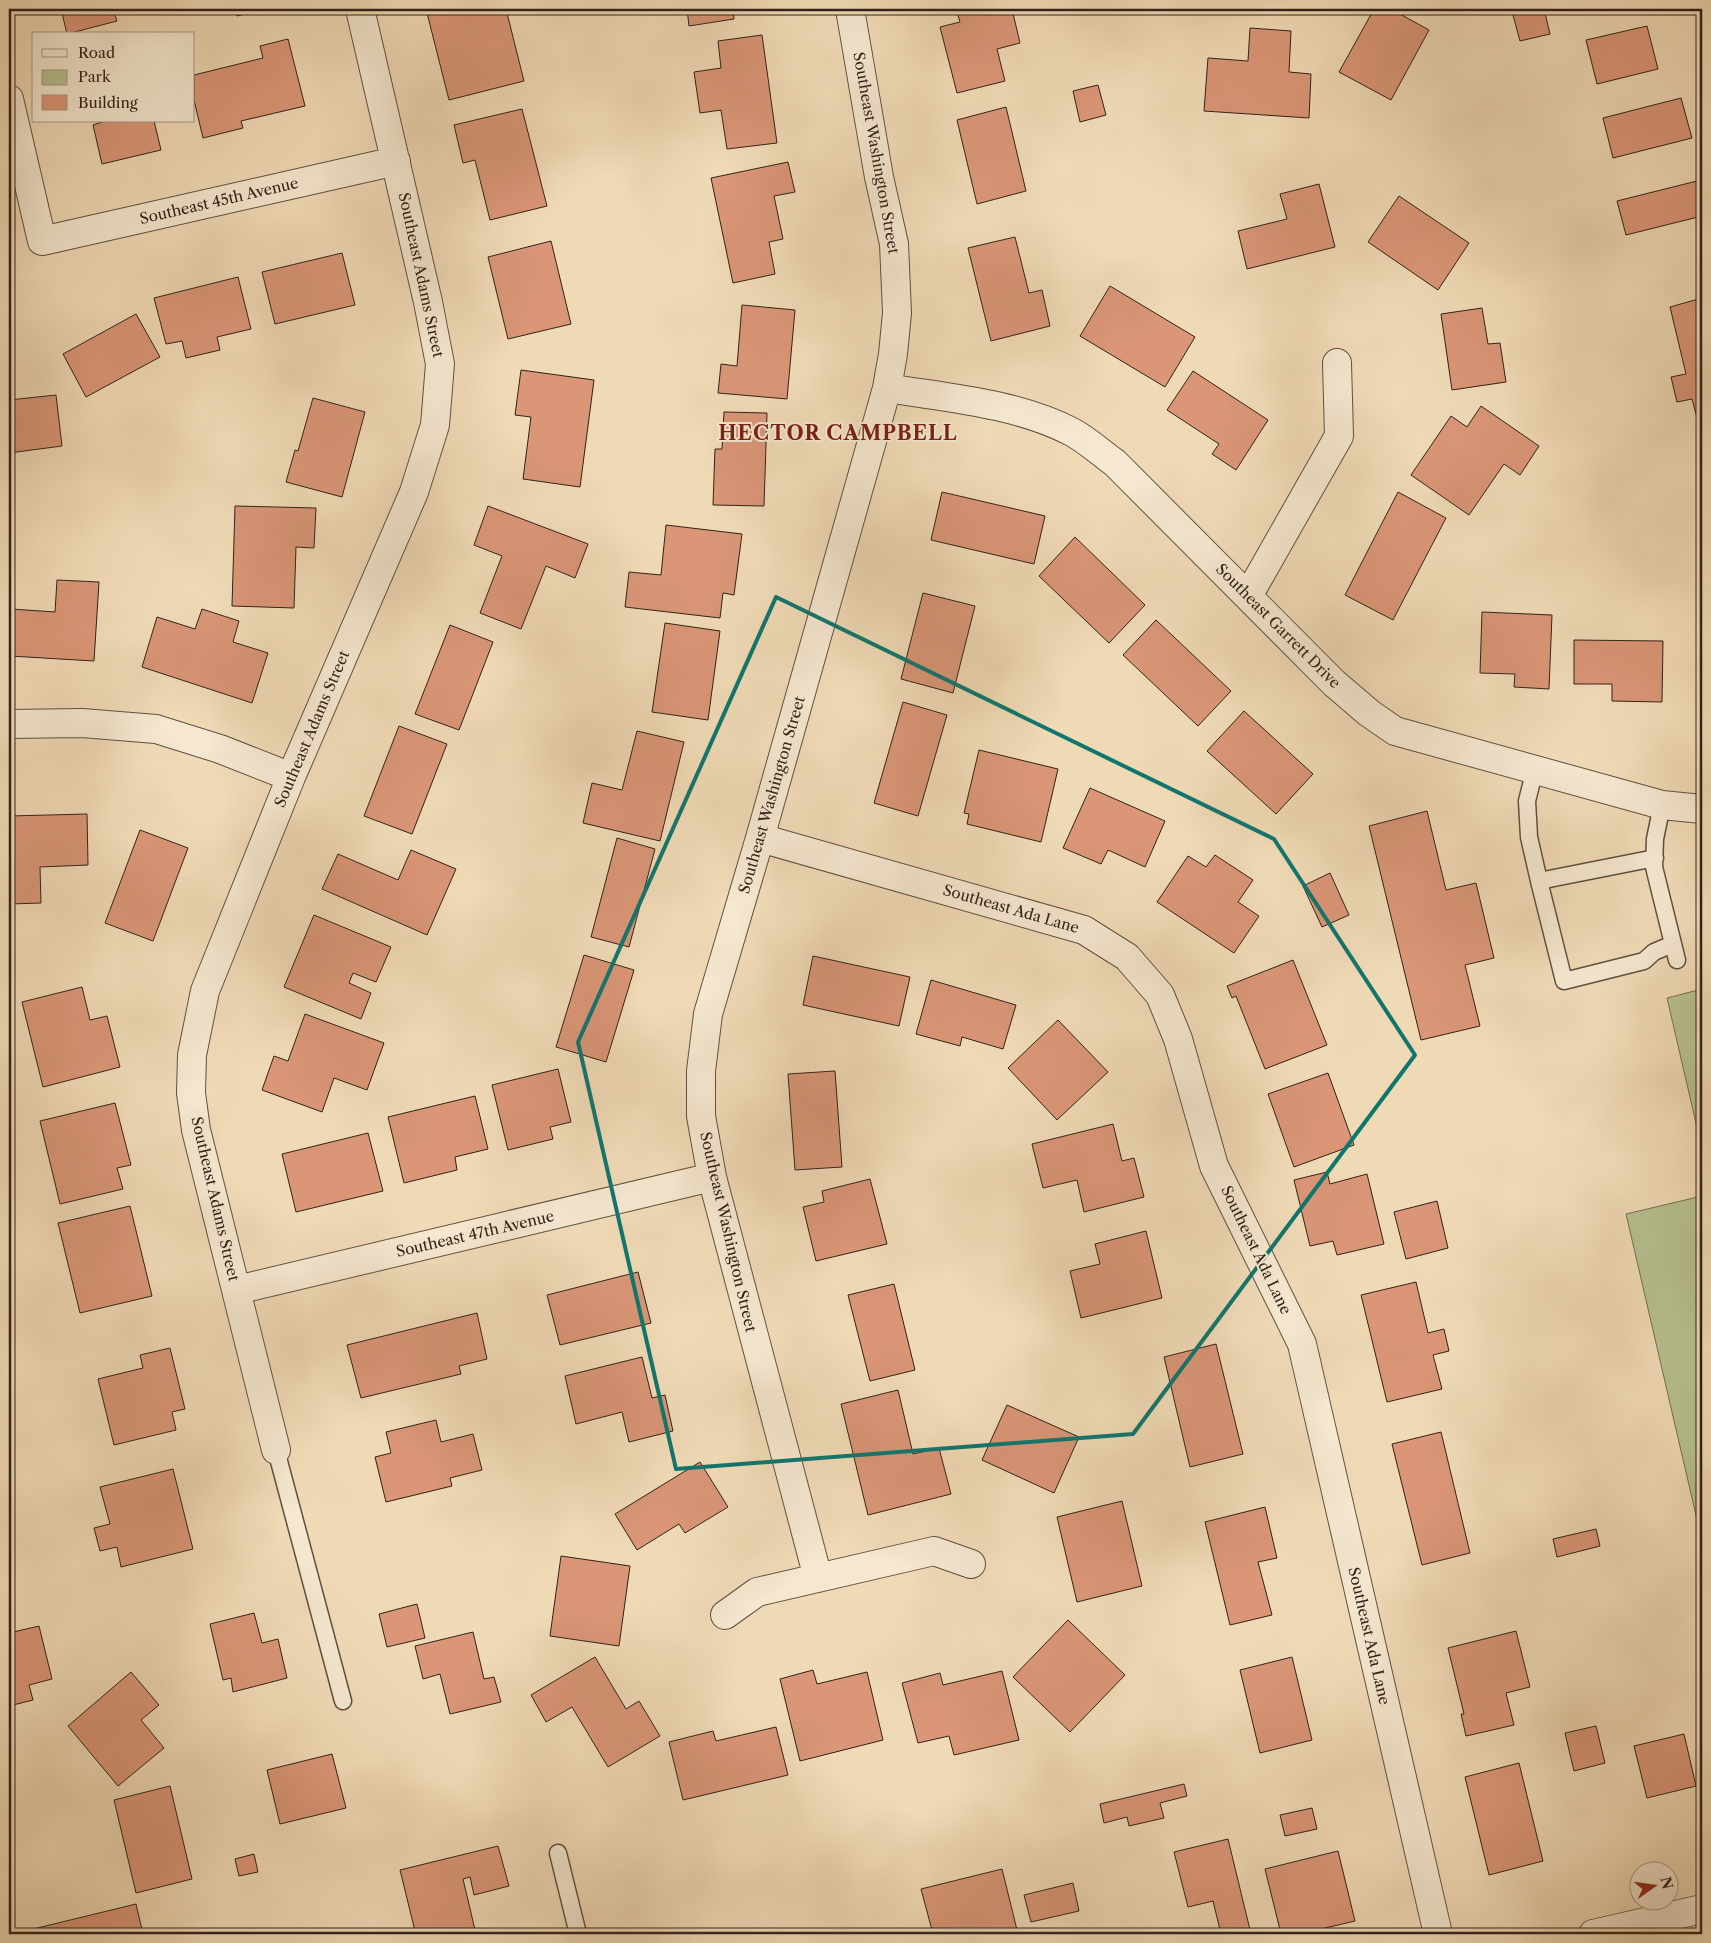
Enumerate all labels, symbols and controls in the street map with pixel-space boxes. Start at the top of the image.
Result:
legend [32,32,195,122]
text: Road [78,43,115,62]
street label: Southeast Washington Street [849,50,904,256]
text: Park [78,67,112,86]
text: Building [78,93,138,112]
street label: Southeast 45th Avenue [138,173,300,228]
street label: Southeast Adams Street [395,191,448,360]
district label: HECTOR CAMPBELL [718,421,958,445]
street label: Southeast Garrett Drive [1212,559,1345,692]
street label: Southeast Adams Street [270,647,353,810]
street label: Southeast Washington Street [734,693,809,896]
street label: Southeast Ada Lane [941,880,1081,937]
street label: Southeast Adams Street [187,1115,244,1284]
street label: Southeast Washington Street [696,1130,761,1334]
street label: Southeast Ada Lane [1217,1182,1296,1317]
street label: Southeast 47th Avenue [394,1206,556,1261]
street label: Southeast Ada Lane [1344,1565,1395,1707]
north arrow [1628,1860,1678,1910]
text: N [1656,1875,1677,1891]

